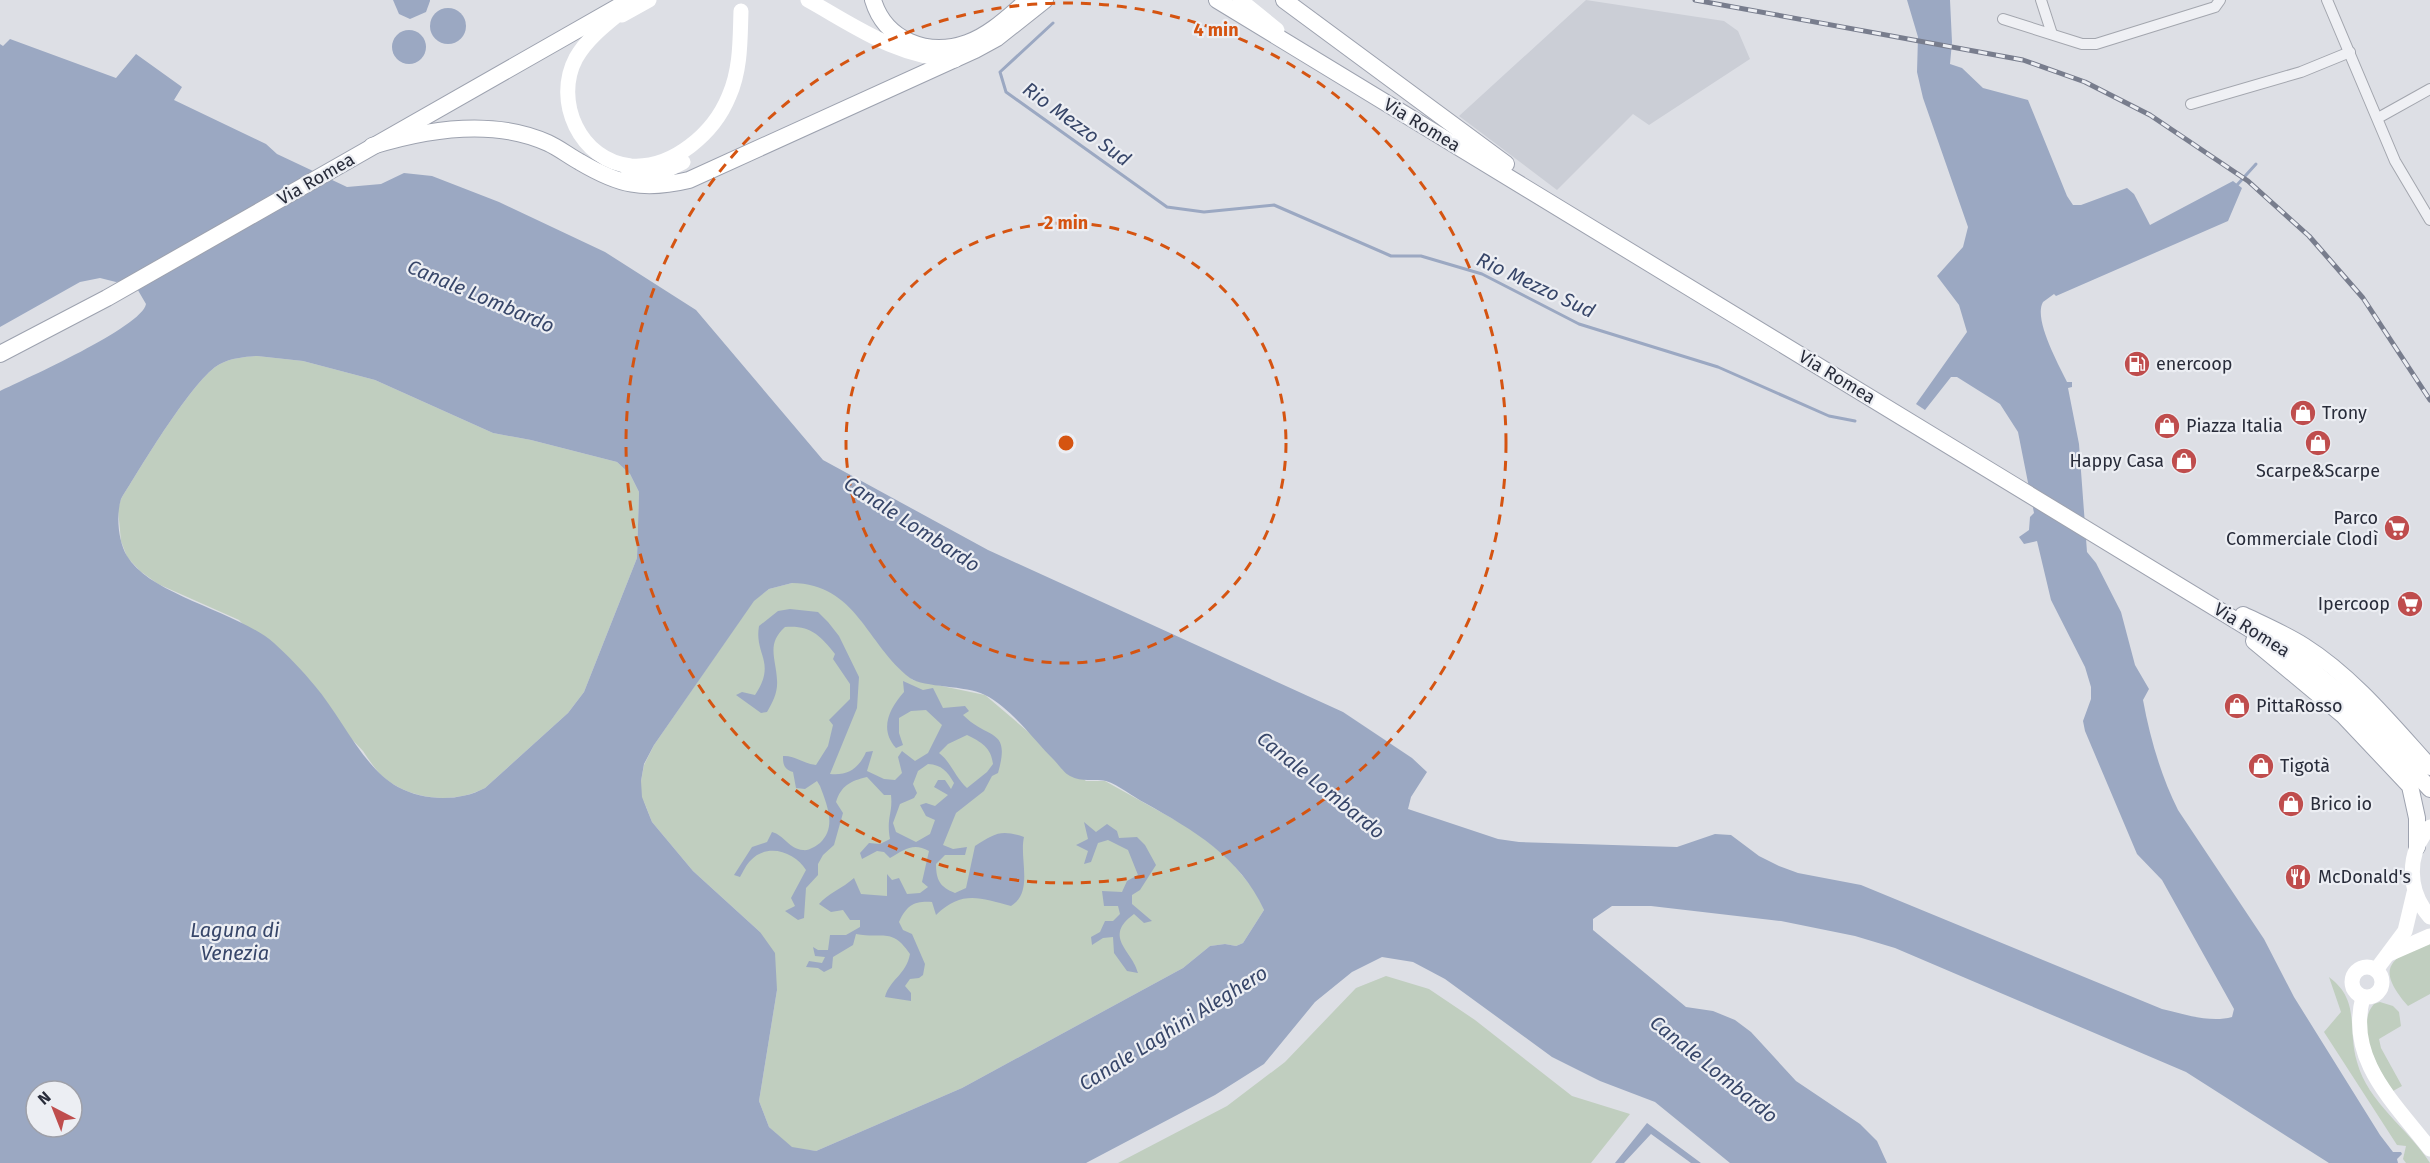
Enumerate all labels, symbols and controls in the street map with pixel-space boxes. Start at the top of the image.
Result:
text: 4 min [1193,19,1239,41]
water label: Rio Mezzo Sud [1018,77,1136,171]
street label: Via Romea [1380,94,1464,156]
street label: Via Romea [273,148,359,210]
text: 2 min [1044,212,1088,234]
water label: Rio Mezzo Sud [1473,247,1599,323]
water label: Canale Lombardo [404,254,558,338]
street label: Via Romea [1795,346,1879,408]
fuel station icon: enercoop [2122,349,2152,379]
place label: enercoop [2156,353,2233,375]
shop icon: Trony [2288,398,2318,428]
place label: Trony [2322,402,2367,424]
shop icon: Piazza Italia [2152,411,2182,441]
place label: Piazza Italia [2186,415,2283,437]
shop icon: Scarpe&Scarpe [2303,428,2333,458]
centre of rings [1056,433,1076,453]
shop icon: Happy Casa [2169,446,2199,476]
place label: Happy Casa [2070,450,2164,472]
place label: Scarpe&Scarpe [2256,460,2380,482]
water label: Canale Lombardo [839,471,985,577]
place label: Parco Commerciale Clodì [2226,507,2378,550]
supermarket icon: Parco Commerciale Clodì [2382,513,2412,543]
supermarket icon: Ipercoop [2395,589,2425,619]
place label: Ipercoop [2318,593,2390,615]
street label: Via Romea [2210,598,2294,662]
shop icon: PittaRosso [2222,691,2252,721]
place label: PittaRosso [2256,695,2342,717]
water label: Canale Lombardo [1252,726,1390,844]
shop icon: Tigotà [2246,751,2276,781]
place label: Tigotà [2280,755,2330,777]
shop icon: Brico io [2276,789,2306,819]
place label: Brico io [2310,793,2372,815]
restaurant icon: McDonald's [2283,862,2313,892]
place label: McDonald's [2318,866,2411,888]
water label: Laguna di Venezia [190,918,280,965]
water label: Canale Laghini Aleghero [1074,960,1272,1096]
water label: Canale Lombardo [1645,1010,1783,1128]
north arrow [24,1079,84,1139]
text: N [34,1088,55,1109]

